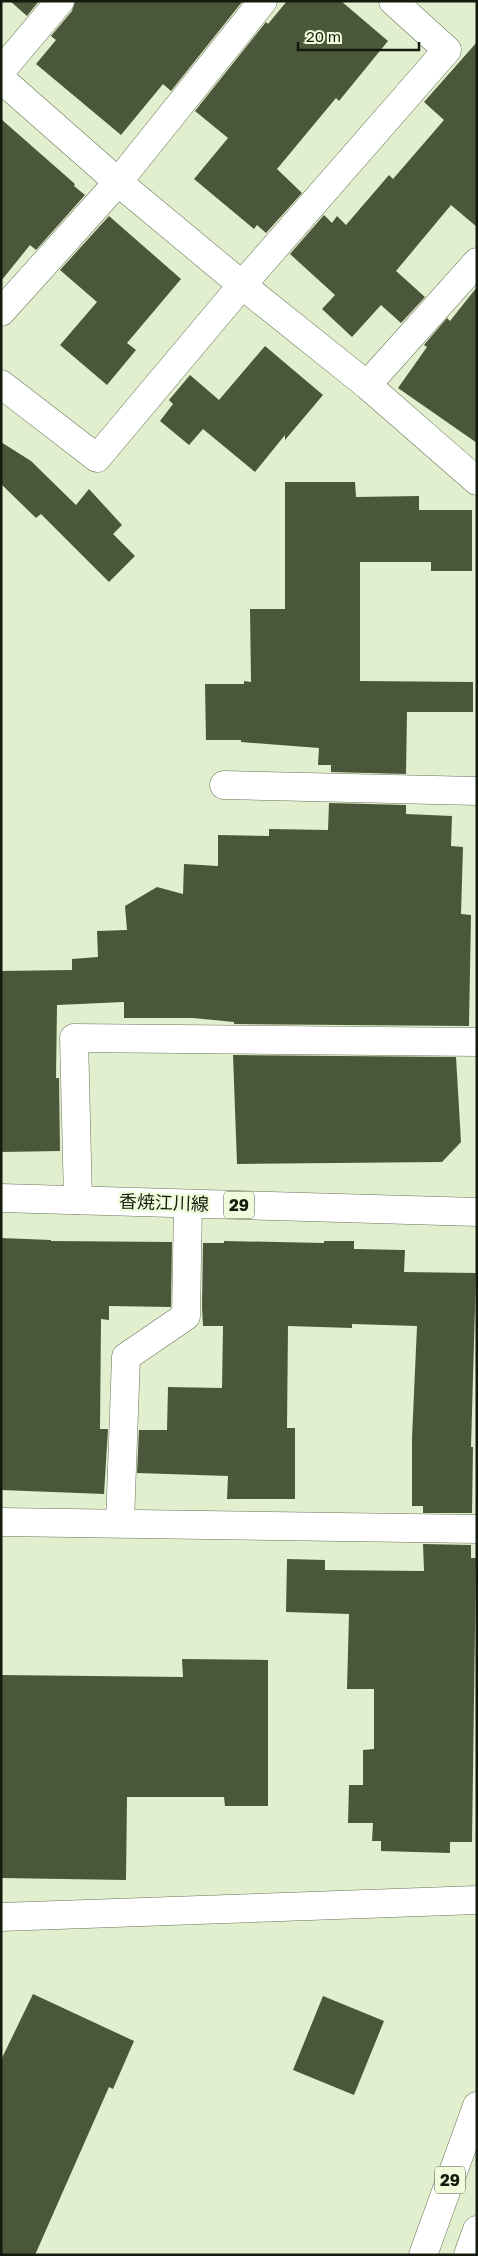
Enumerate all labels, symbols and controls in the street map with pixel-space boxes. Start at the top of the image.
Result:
scale bar [298,20,419,52]
text: 20 m [306,27,341,45]
street label: 香焼江川線 [119,1189,209,1215]
road number: 29 [224,1192,254,1218]
road number: 29 [435,2166,465,2194]

